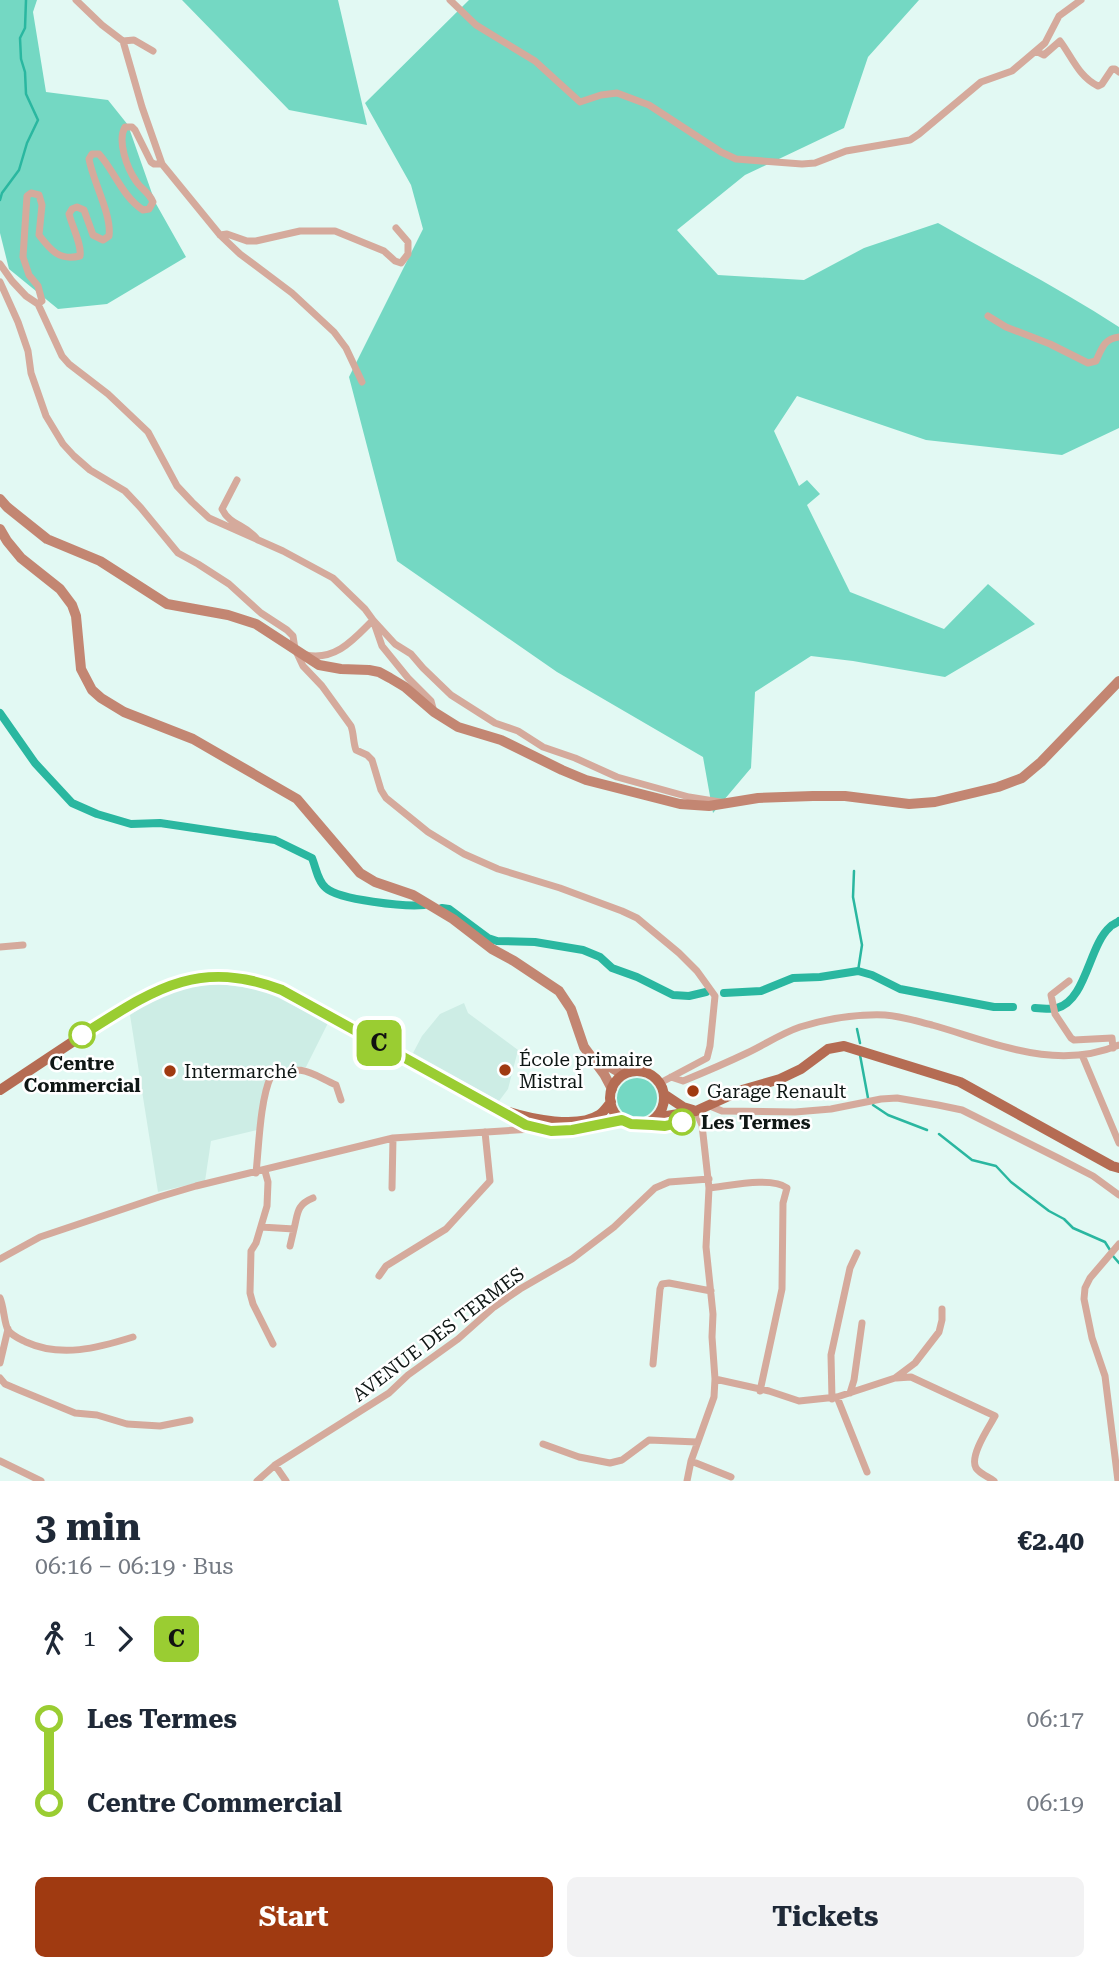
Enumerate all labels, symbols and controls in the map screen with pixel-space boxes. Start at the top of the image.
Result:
line badge: C [356,1020,402,1066]
marker: Centre Commercial [69,1022,95,1048]
text: C [371,1029,387,1057]
place label: École primaire Mistral [519,1048,653,1093]
place label: Centre Commercial [24,1052,140,1097]
place label: Intermarché [184,1060,297,1083]
marker: École primaire Mistral [497,1062,513,1078]
marker: Intermarché [162,1063,178,1079]
place label: Garage Renault [707,1080,846,1103]
marker: Garage Renault [685,1083,701,1099]
marker: Les Termes [669,1109,695,1135]
place label: Les Termes [701,1111,811,1134]
street label: AVENUE DES TERMES [348,1262,529,1406]
text: 3 min [35,1505,141,1549]
text: €2.40 [1018,1526,1084,1556]
text: 06:16 – 06:19 · Bus [35,1553,233,1580]
icon: walk [35,1620,73,1658]
icon: forward [106,1620,144,1658]
text: 1 [83,1625,96,1652]
text: C [168,1625,185,1653]
text: Les Termes [87,1704,237,1734]
text: 06:17 [1027,1706,1084,1733]
text: Centre Commercial [87,1788,342,1818]
text: 06:19 [1027,1790,1084,1817]
button: Start [35,1877,553,1957]
button: Tickets [567,1877,1084,1957]

